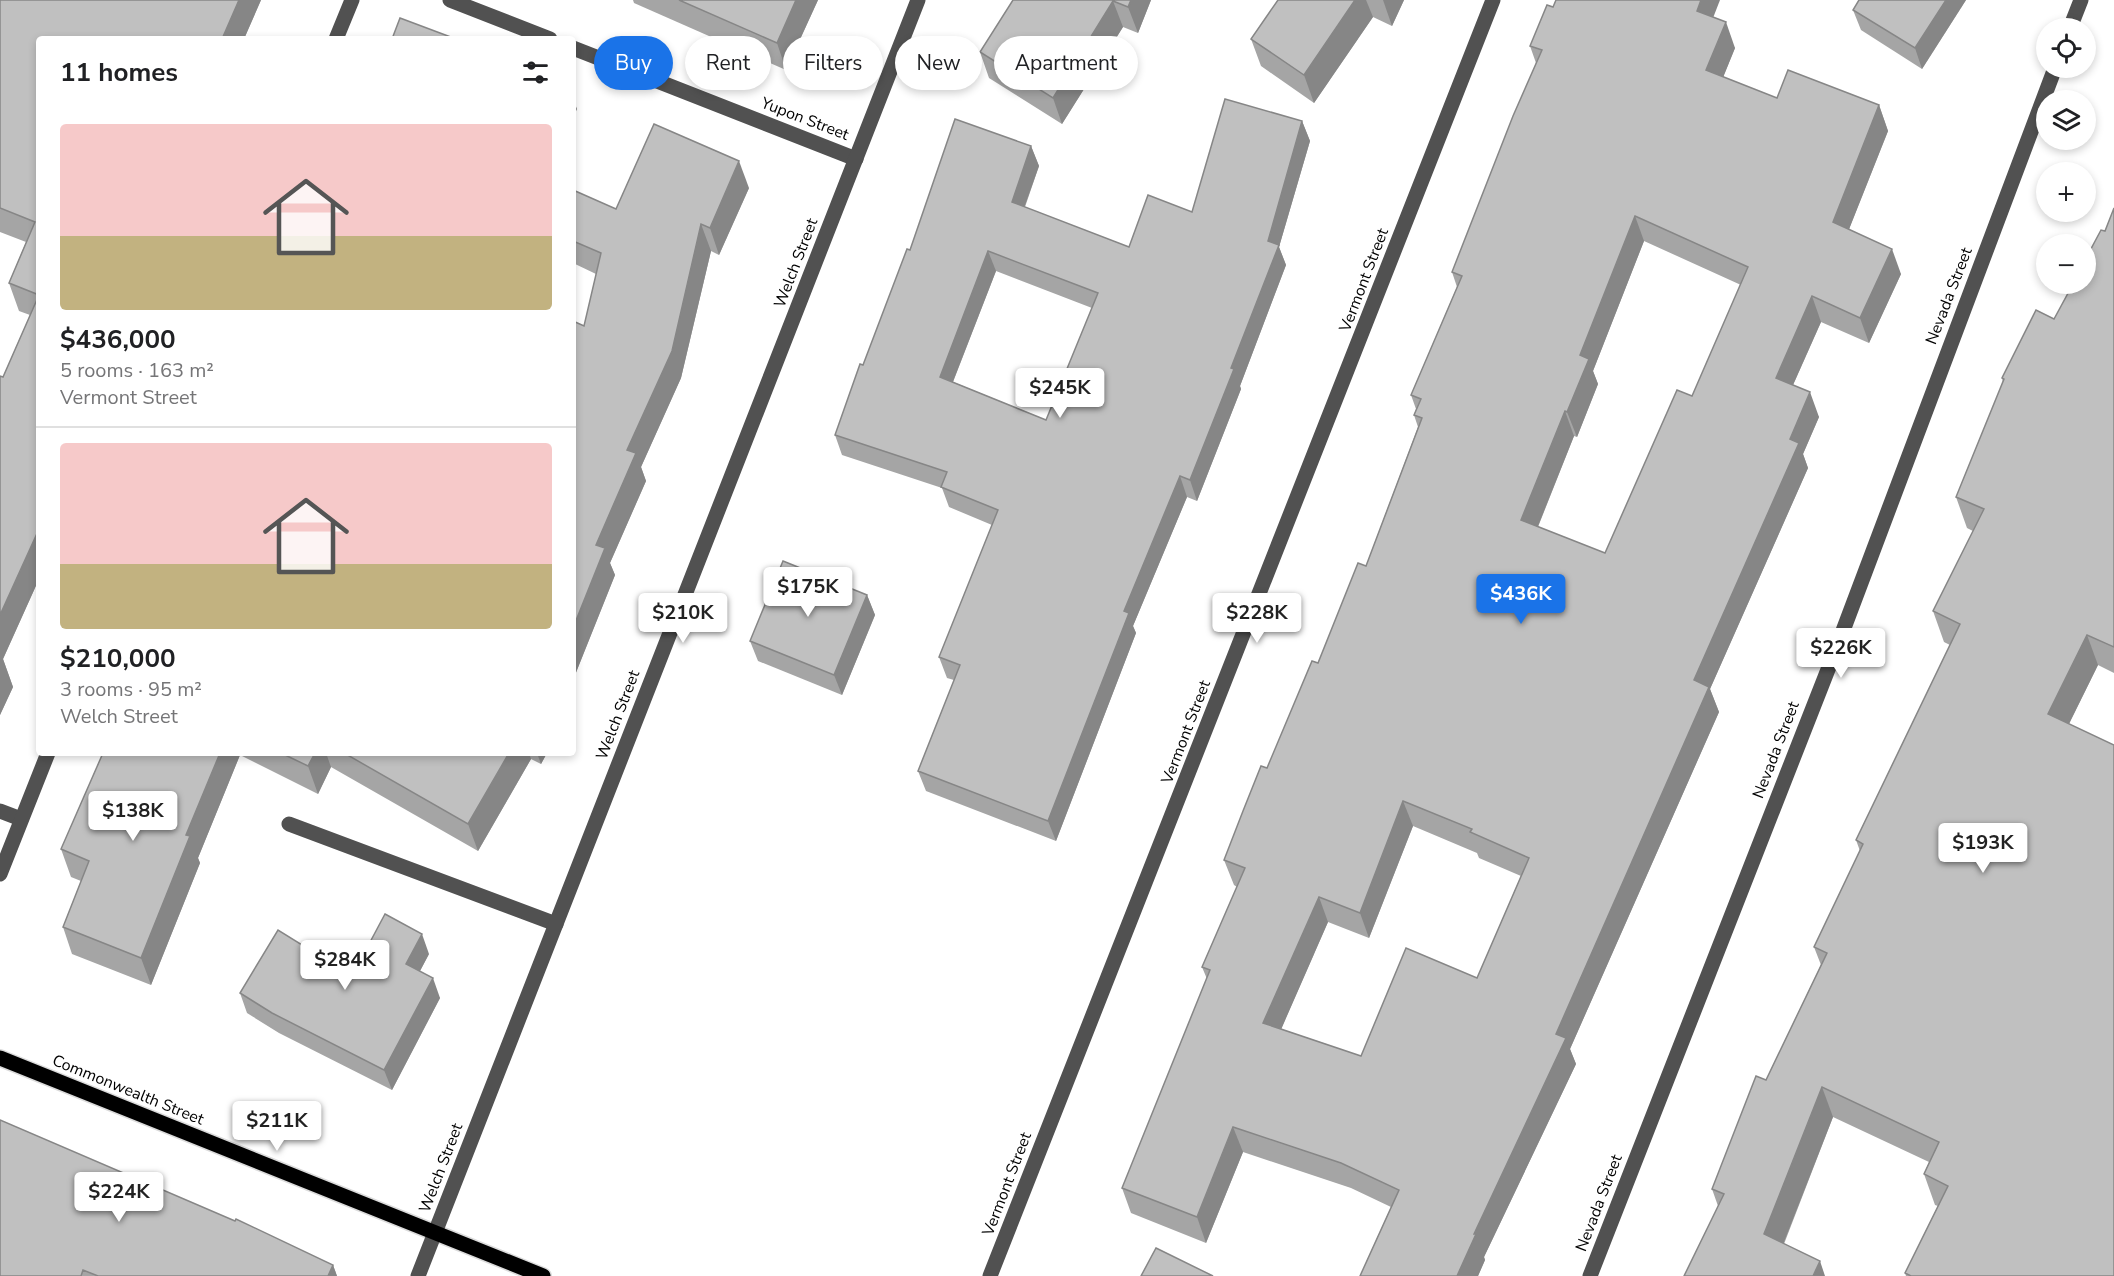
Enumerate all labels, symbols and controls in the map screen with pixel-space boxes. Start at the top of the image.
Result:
map controls [2036,18,2096,294]
button: locate [2036,18,2096,78]
chip: Buy [594,36,673,90]
chip: Rent [685,36,771,90]
chip: Filters [783,36,883,90]
chip: New [895,36,982,90]
chip: Apartment [994,36,1138,90]
text: 11 homes [60,55,178,90]
icon: filters [519,56,552,89]
button: layers [2036,90,2096,150]
street label: Yupon Street [757,92,852,146]
button: + [2036,162,2096,222]
icon: home [252,163,360,271]
street label: Welch Street [769,215,823,311]
street label: Vermont Street [1334,225,1394,336]
button: − [2036,234,2096,294]
street label: Nevada Street [1920,244,1978,348]
text: $436,000 [60,322,176,357]
text: 5 rooms · 163 m² [60,357,214,384]
pin: $245K [1018,368,1102,419]
text: $245K [1029,374,1091,401]
text: Vermont Street [60,384,197,411]
icon: home [252,482,360,590]
pin: $175K [766,567,850,618]
text: $175K [777,573,839,600]
pin: $436K [1479,574,1563,625]
text: $436K [1490,580,1552,607]
pin: $210K [641,593,725,644]
pin: $228K [1215,593,1299,644]
text: $210K [652,599,714,626]
text: $228K [1226,599,1288,626]
pin: $226K [1799,628,1883,679]
text: $226K [1810,634,1872,661]
text: $210,000 [60,641,176,676]
street label: Welch Street [591,667,645,763]
text: 3 rooms · 95 m² [60,676,202,703]
street label: Vermont Street [1156,677,1216,788]
street label: Nevada Street [1747,698,1805,802]
text: Welch Street [60,703,178,730]
pin: $138K [91,791,175,842]
text: $138K [102,797,164,824]
pin: $193K [1941,823,2025,874]
text: $193K [1952,829,2014,856]
pin: $284K [303,940,387,991]
text: $284K [314,946,376,973]
street label: Commonwealth Street [49,1049,207,1131]
pin: $211K [235,1101,319,1152]
text: $211K [246,1107,308,1134]
street label: Welch Street [414,1120,468,1216]
street label: Vermont Street [977,1129,1037,1240]
street label: Nevada Street [1570,1151,1628,1255]
pin: $224K [77,1172,161,1223]
text: $224K [88,1178,150,1205]

